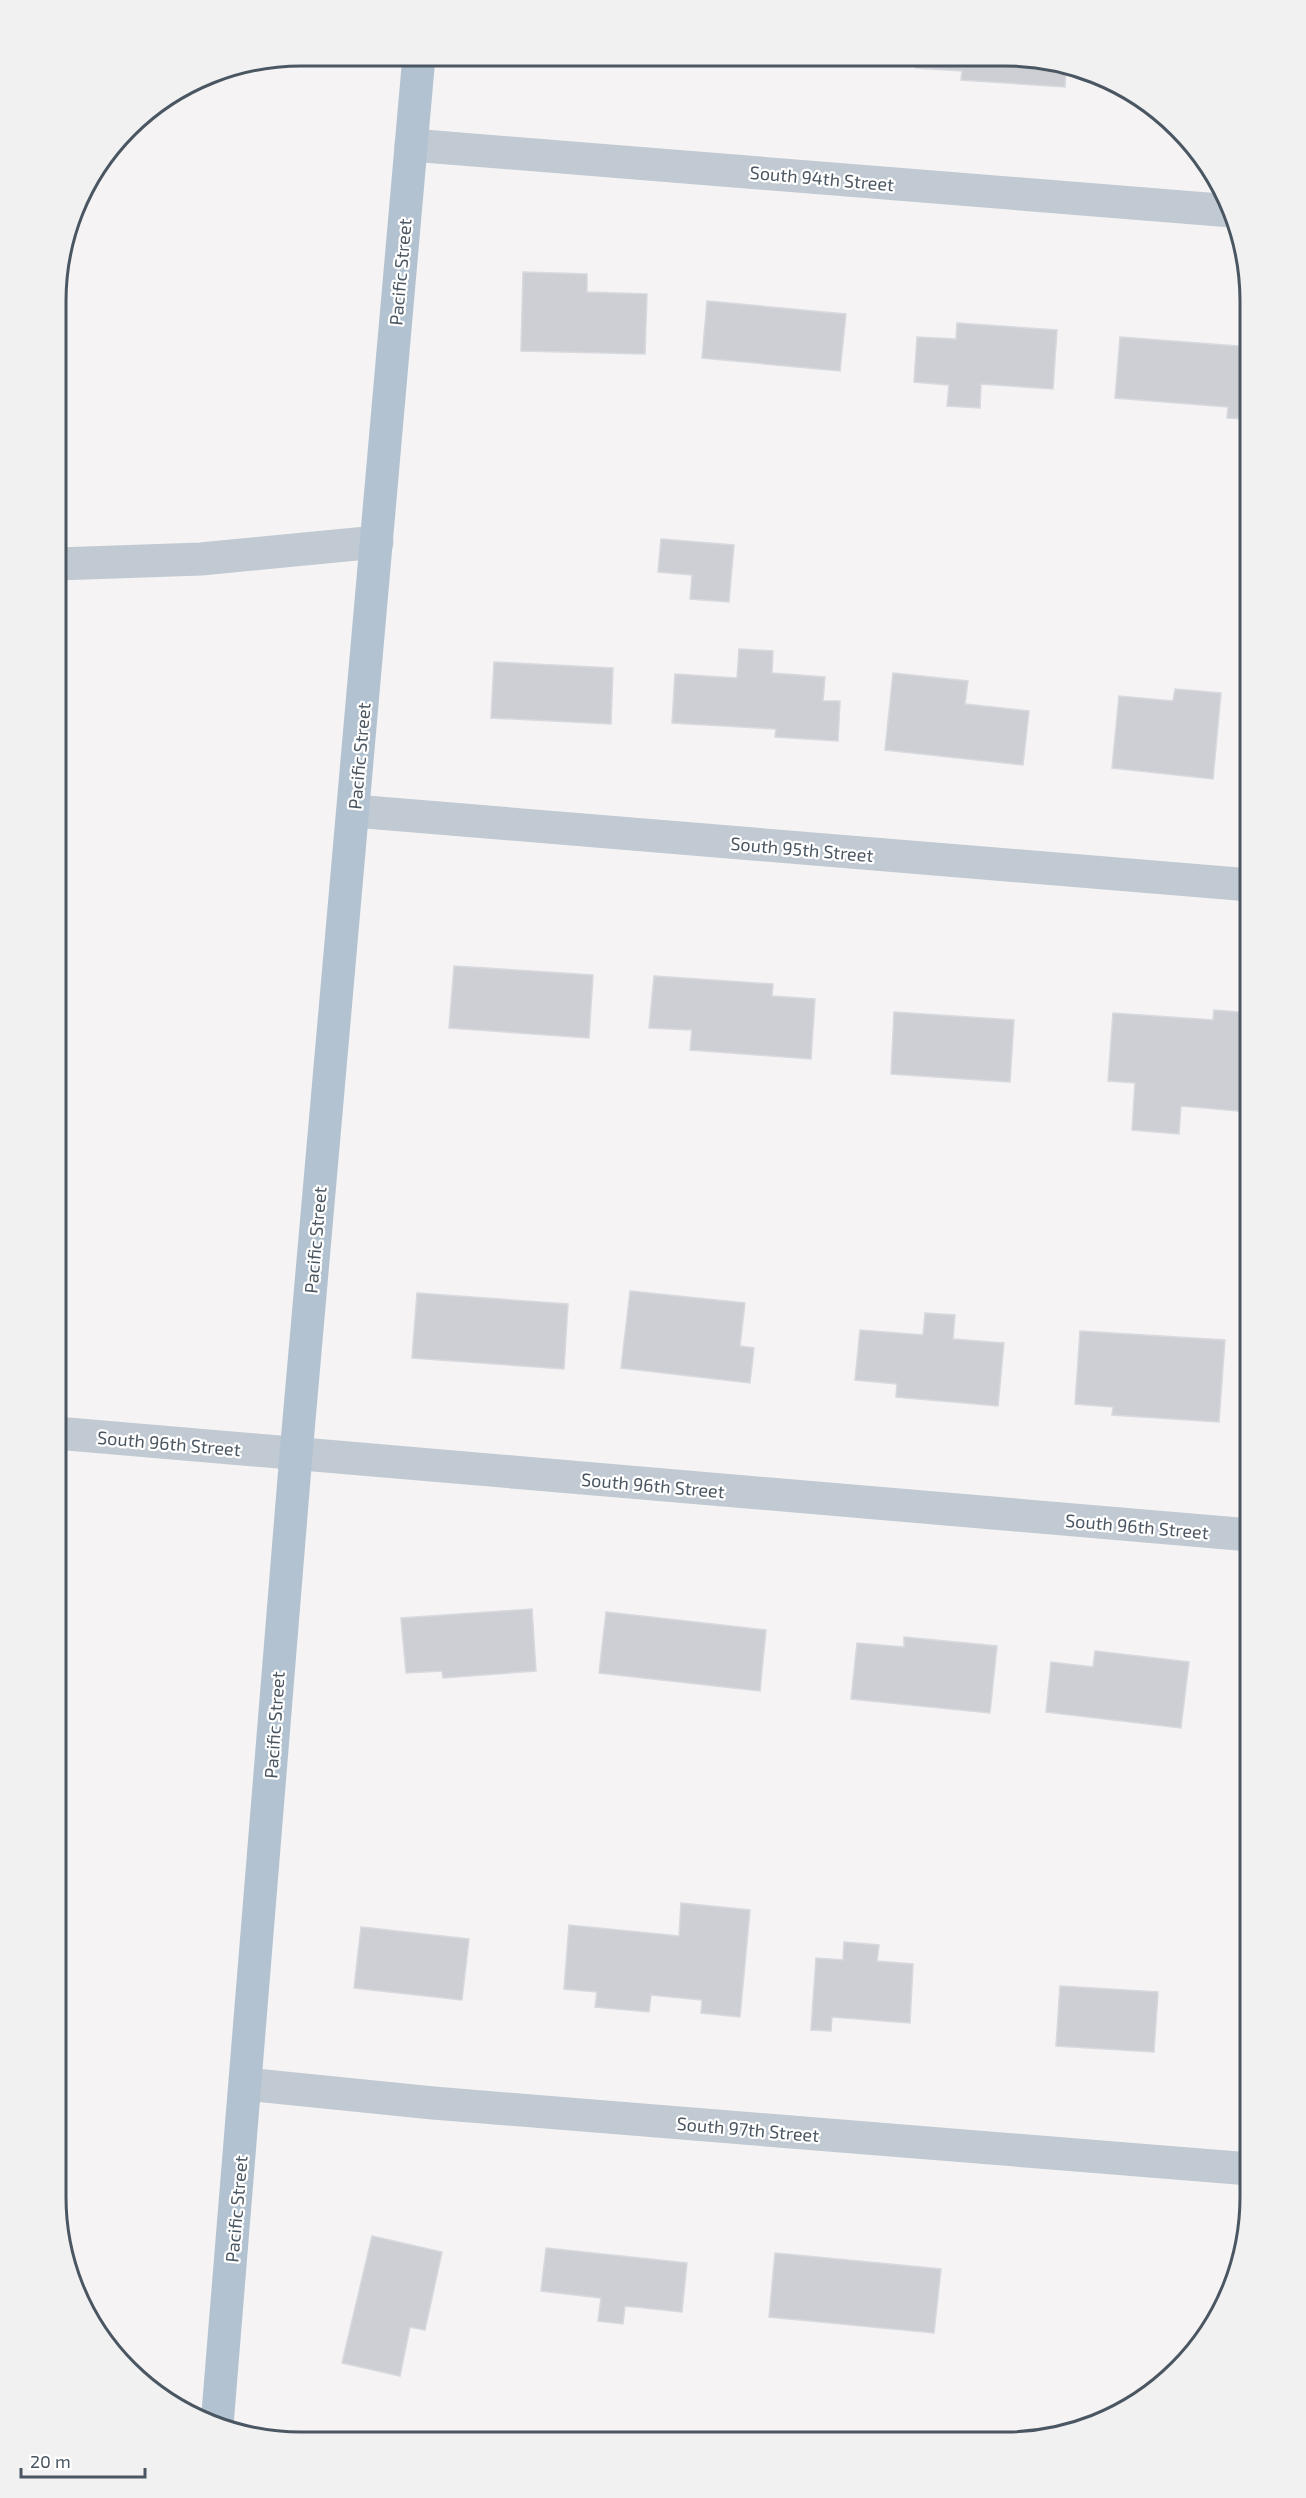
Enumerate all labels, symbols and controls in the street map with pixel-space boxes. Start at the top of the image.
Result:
street label: South 94th Street [749,161,895,195]
street label: Pacific Street [384,217,416,326]
street label: Pacific Street [343,701,375,810]
street label: South 95th Street [730,832,874,866]
street label: Pacific Street [299,1185,331,1294]
street label: South 96th Street [96,1426,242,1460]
street label: South 96th Street [580,1468,726,1502]
street label: South 96th Street [1064,1509,1210,1543]
street label: Pacific Street [259,1671,289,1779]
street label: South 97th Street [676,2112,820,2146]
street label: Pacific Street [220,2154,252,2263]
scale bar [21,2441,146,2479]
text: 20 m [30,2450,71,2472]

